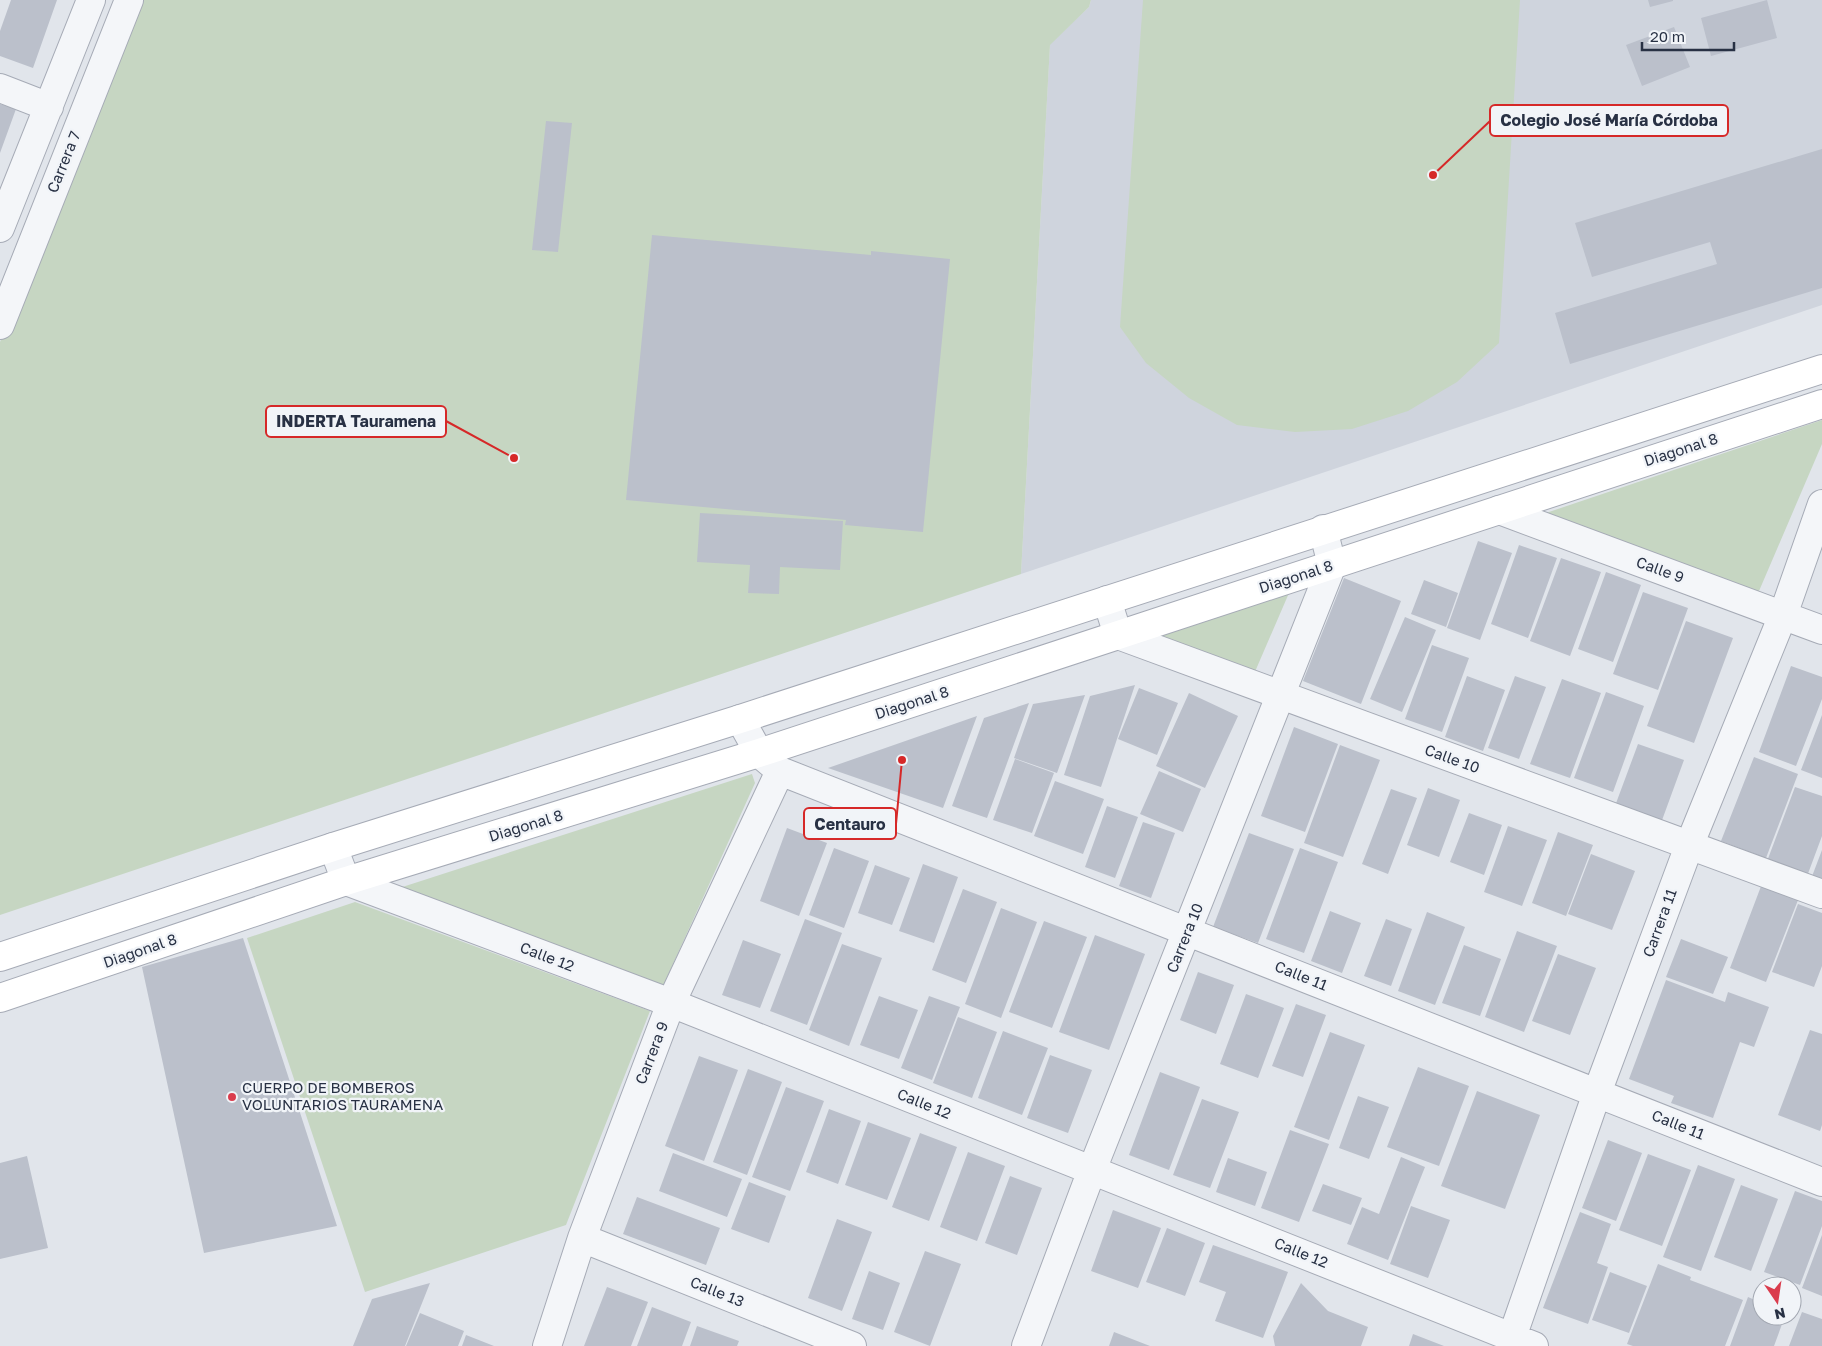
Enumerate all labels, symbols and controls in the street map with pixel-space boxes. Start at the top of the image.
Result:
scale bar [1642,20,1734,52]
text: 20 m [1650,27,1685,45]
callout: Colegio José María Córdoba [1490,105,1728,136]
text: Colegio José María Córdoba [1500,110,1718,130]
street label: Carrera 7 [43,128,84,195]
callout: INDERTA Tauramena [266,406,446,437]
text: INDERTA Tauramena [276,411,436,431]
street label: Diagonal 8 [1641,429,1720,469]
street label: Calle 9 [1634,552,1687,586]
street label: Diagonal 8 [1256,556,1335,596]
street label: Diagonal 8 [872,682,951,722]
street label: Calle 10 [1422,740,1482,776]
street label: Diagonal 8 [486,805,565,845]
callout: Centauro [804,808,896,839]
text: Centauro [814,814,886,834]
street label: Carrera 11 [1638,886,1680,959]
street label: Carrera 10 [1162,900,1206,975]
street label: Diagonal 8 [101,929,179,971]
street label: Calle 12 [518,938,577,975]
street label: Calle 11 [1272,956,1330,994]
street label: Carrera 9 [631,1019,671,1087]
place label: CUERPO DE BOMBEROS VOLUNTARIOS TAURAMENA [242,1078,443,1113]
street label: Calle 12 [895,1084,954,1122]
marker: CUERPO DE BOMBEROS VOLUNTARIOS TAURAMENA [226,1091,238,1103]
street label: Calle 11 [1649,1105,1707,1143]
street label: Calle 12 [1272,1233,1331,1271]
street label: Calle 13 [688,1272,747,1310]
north arrow [1752,1276,1802,1326]
text: N [1773,1305,1787,1324]

